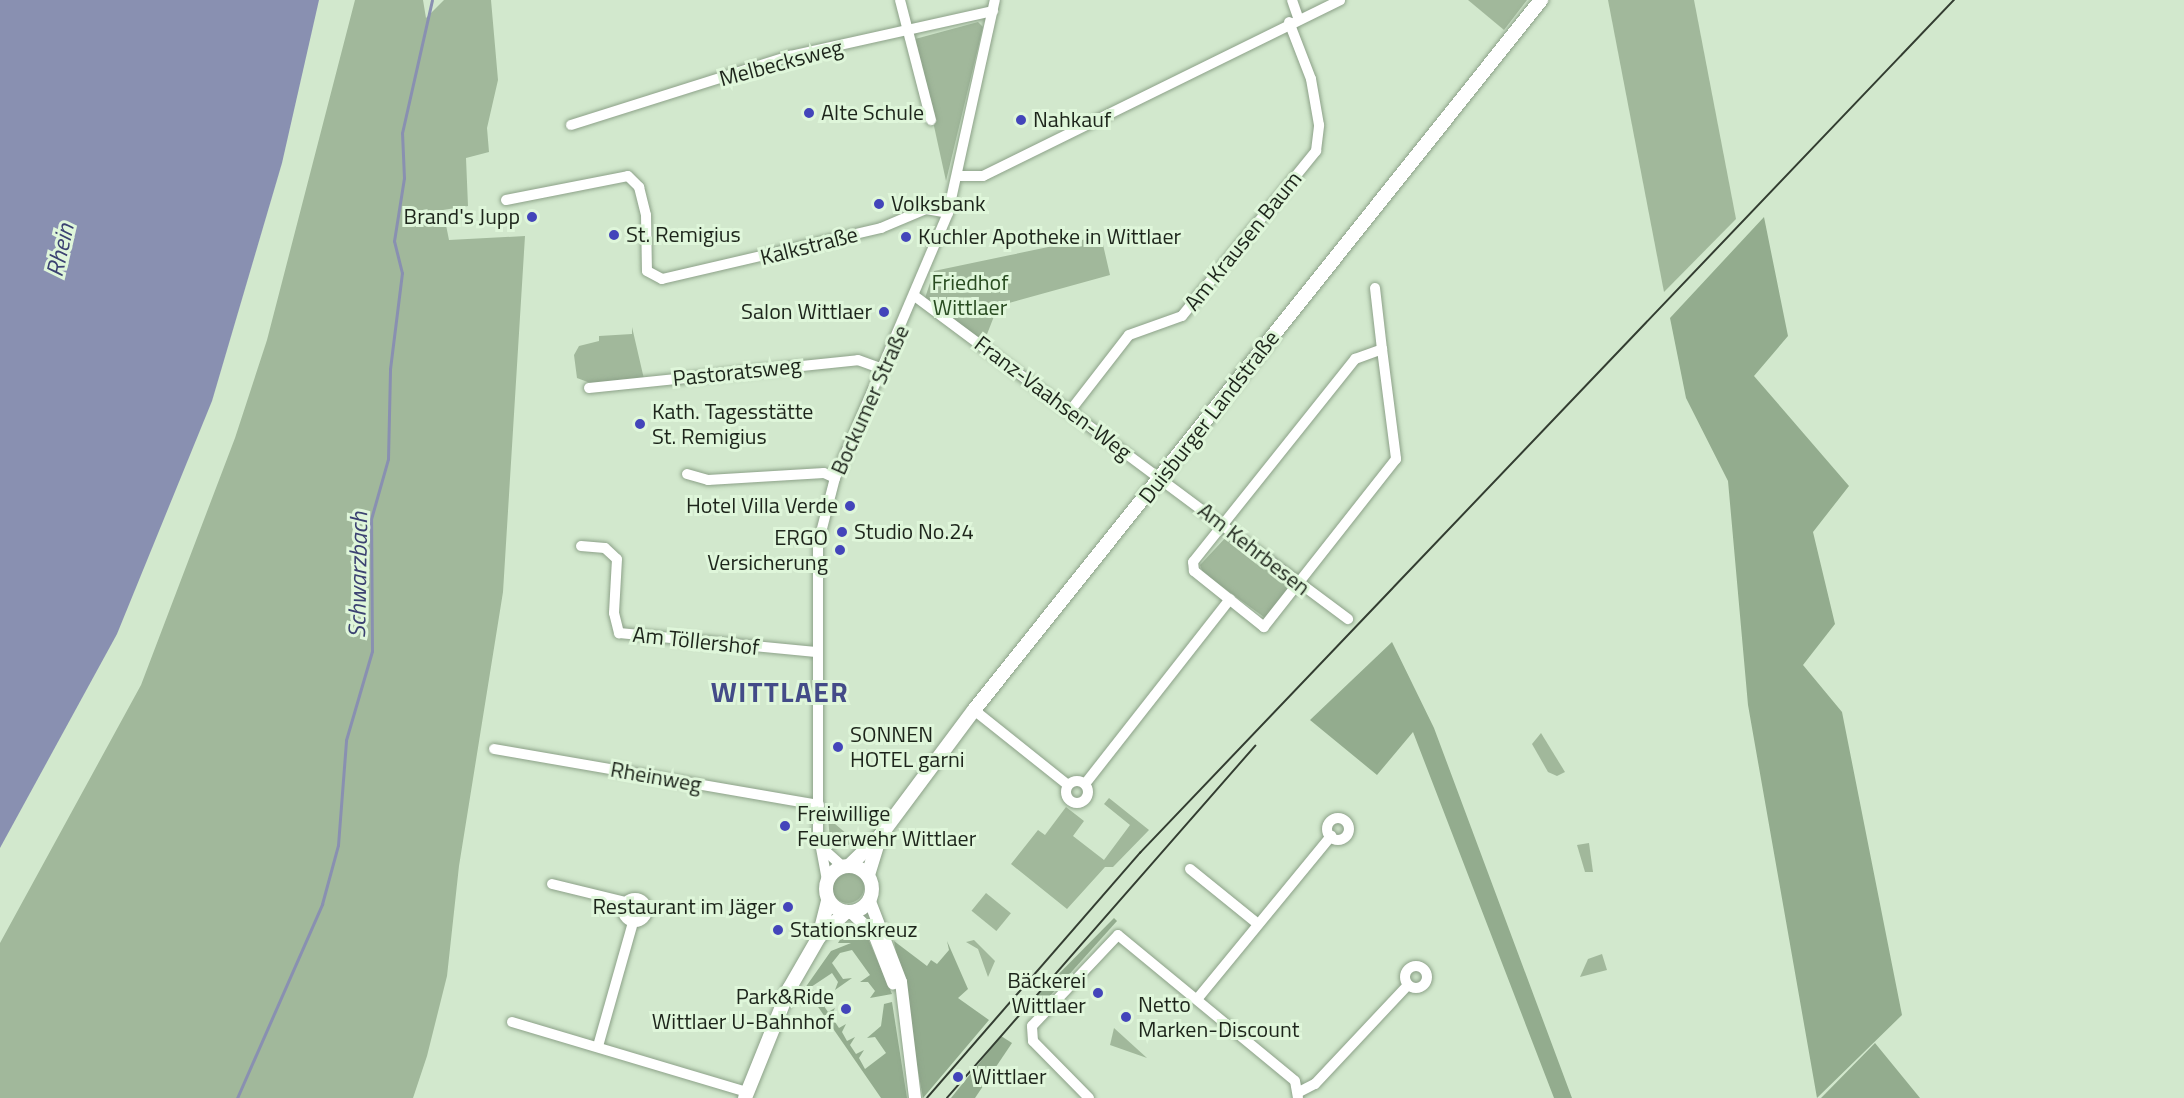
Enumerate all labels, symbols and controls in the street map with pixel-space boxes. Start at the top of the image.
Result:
street label: Melbecksweg [716,34,846,92]
place label: Alte Schule [821,100,924,126]
marker: Alte Schule [802,106,816,120]
place label: Nahkauf [1033,107,1111,133]
marker: Nahkauf [1014,113,1028,127]
street label: Am Krausen Baum [1179,166,1307,316]
place label: Volksbank [891,191,986,217]
marker: Volksbank [872,197,886,211]
place label: Brand's Jupp [404,204,520,230]
marker: Brand's Jupp [525,210,539,224]
water label: Rhein [40,221,80,279]
street label: Kalkstraße [758,221,860,271]
place label: St. Remigius [626,222,741,248]
place label: Kuchler Apotheke in Wittlaer [918,224,1181,250]
marker: St. Remigius [607,228,621,242]
marker: Kuchler Apotheke in Wittlaer [899,230,913,244]
park label: Friedhof Wittlaer [932,269,1008,320]
place label: Salon Wittlaer [741,299,872,325]
marker: Salon Wittlaer [877,305,891,319]
street label: Bockumer Straße [825,321,915,479]
street label: Duisburger Landstraße [1133,325,1285,509]
street label: Franz-Vaahsen-Weg [969,330,1137,466]
street label: Pastoratsweg [671,352,803,392]
place label: Kath. Tagesstätte St. Remigius [652,398,813,450]
marker: Kath. Tagesstätte St. Remigius [633,417,647,431]
place label: Hotel Villa Verde [686,493,838,519]
street label: Am Kehrbesen [1193,497,1315,601]
marker: Hotel Villa Verde [843,499,857,513]
water label: Schwarzbach [343,512,373,638]
place label: Studio No.24 [854,519,974,545]
place label: ERGO Versicherung [707,524,828,576]
marker: Studio No.24 [835,525,849,539]
marker: ERGO Versicherung [833,543,847,557]
street label: Am Töllershof [631,621,761,661]
district label: WITTLAER [711,675,849,709]
place label: SONNEN HOTEL garni [850,721,965,772]
marker: SONNEN HOTEL garni [831,740,845,754]
street label: Rheinweg [608,756,704,798]
place label: Freiwillige Feuerwehr Wittlaer [797,800,976,852]
marker: Freiwillige Feuerwehr Wittlaer [778,819,792,833]
place label: Restaurant im Jäger [592,894,776,920]
marker: Restaurant im Jäger [781,900,795,914]
place label: Stationskreuz [790,917,917,943]
marker: Stationskreuz [771,923,785,937]
place label: Bäckerei Wittlaer [1007,967,1086,1018]
place label: Park&Ride Wittlaer U-Bahnhof [652,983,834,1034]
marker: Bäckerei Wittlaer [1091,986,1105,1000]
place label: Netto Marken-Discount [1138,991,1299,1042]
marker: Park&Ride Wittlaer U-Bahnhof [839,1002,853,1016]
marker: Netto Marken-Discount [1119,1010,1133,1024]
place label: Wittlaer [972,1064,1047,1090]
marker: Wittlaer [949,1068,967,1086]

